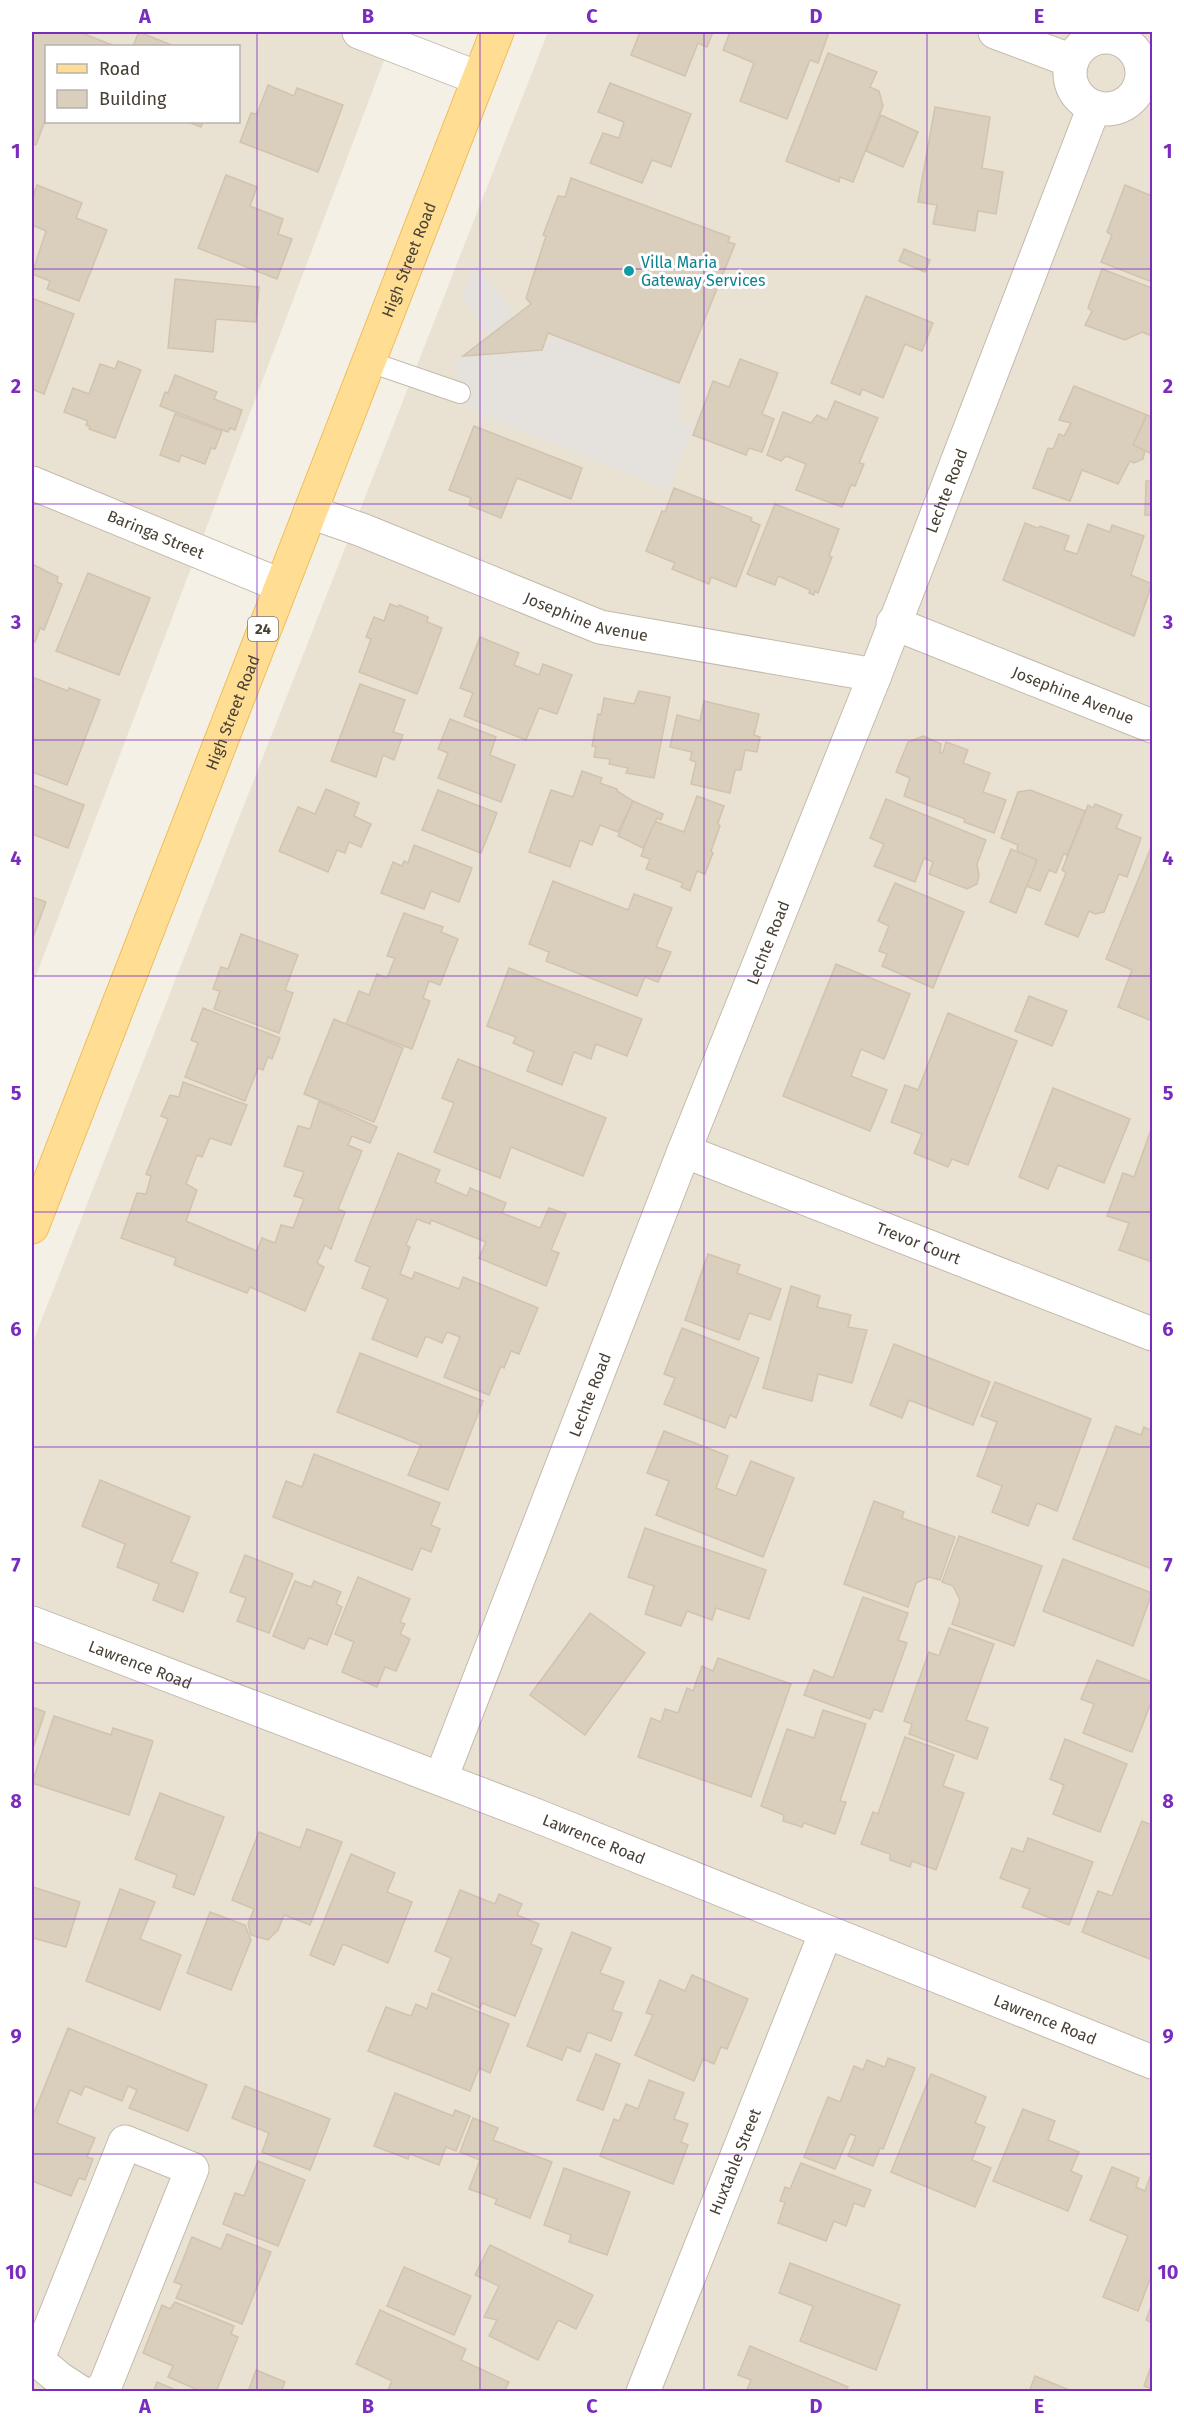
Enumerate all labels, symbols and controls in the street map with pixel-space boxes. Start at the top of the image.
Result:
text: A [138,4,152,28]
text: B [362,4,374,28]
text: C [586,4,598,28]
text: D [809,4,823,28]
text: E [1034,4,1044,28]
legend [45,45,240,123]
text: Road [99,58,141,80]
text: Building [99,88,167,110]
text: 1 [11,139,21,163]
text: 1 [1163,139,1173,163]
street label: High Street Road [377,199,439,320]
place label: Villa Maria Gateway Services [641,253,765,290]
marker: Villa Maria Gateway Services [622,264,636,278]
text: 2 [11,374,21,398]
text: 2 [1163,374,1173,398]
street label: Lechte Road [921,446,971,535]
street label: Baringa Street [105,506,207,562]
street label: Josephine Avenue [522,588,650,645]
text: 3 [10,610,21,634]
text: 3 [1162,610,1173,634]
road number: 24 [248,617,278,641]
street label: High Street Road [201,652,263,773]
street label: Josephine Avenue [1010,662,1137,727]
text: 4 [10,846,22,870]
text: 4 [1162,846,1174,870]
street label: Lechte Road [742,898,793,987]
text: 5 [11,1081,22,1105]
text: 5 [1163,1081,1174,1105]
street label: Trevor Court [874,1218,964,1268]
text: 6 [10,1317,22,1341]
text: 6 [1162,1317,1174,1341]
street label: Lechte Road [565,1350,614,1440]
text: 7 [11,1553,21,1577]
text: 7 [1163,1553,1173,1577]
street label: Lawrence Road [86,1636,195,1693]
text: 8 [10,1789,22,1813]
text: 8 [1162,1789,1174,1813]
street label: Lawrence Road [540,1810,648,1868]
street label: Lawrence Road [991,1990,1099,2048]
text: 9 [10,2024,22,2048]
text: 9 [1162,2024,1174,2048]
street label: Huxtable Street [705,2105,764,2218]
text: 10 [6,2260,26,2284]
text: 10 [1158,2260,1178,2284]
text: A [138,2394,152,2418]
text: B [362,2394,374,2418]
text: C [586,2394,598,2418]
text: D [809,2394,823,2418]
text: E [1034,2394,1044,2418]

